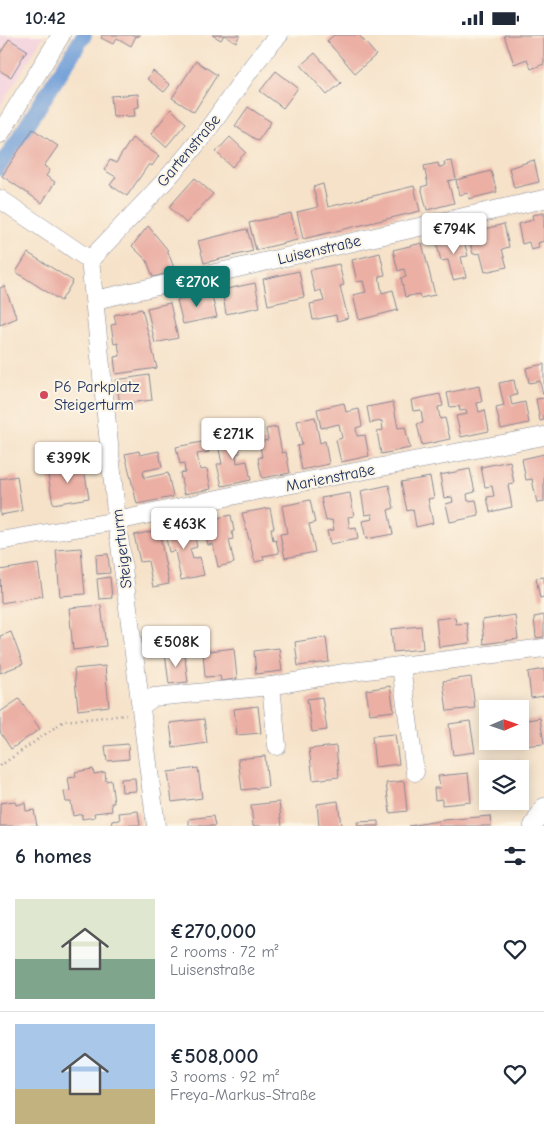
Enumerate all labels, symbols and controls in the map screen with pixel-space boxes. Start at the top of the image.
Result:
text: 10:42 [25,7,66,29]
street label: Gartenstraße [153,111,224,191]
pin: €794K [419,213,489,255]
text: €794K [433,220,475,238]
street label: Luisenstraße [276,232,363,268]
pin: €270K [162,265,232,308]
text: €270K [175,273,219,291]
place label: P6 Parkplatz Steigerturm [54,378,139,414]
marker: P6 Parkplatz Steigerturm [38,389,50,401]
pin: €271K [198,417,268,460]
text: €271K [212,425,254,443]
pin: €399K [33,441,103,484]
text: €399K [46,449,90,467]
street label: Marienstraße [284,461,376,495]
pin: €463K [149,507,219,550]
street label: Steigerturm [108,508,136,590]
text: €463K [162,515,206,533]
pin: €508K [141,625,211,668]
text: €508K [153,633,199,651]
north arrow [479,700,529,750]
map controls [479,700,529,810]
button: layers [479,760,529,810]
icon: filters [501,842,529,870]
text: 6 homes [15,844,91,868]
icon: home [55,919,115,979]
text: €270,000 [170,919,256,943]
icon: heart [501,935,529,963]
text: 2 rooms · 72 m² [170,943,279,961]
text: Luisenstraße [170,961,255,979]
icon: home [55,1044,115,1104]
text: €508,000 [170,1044,258,1068]
icon: heart [501,1060,529,1088]
text: 3 rooms · 92 m² [170,1068,279,1086]
text: Freya-Markus-Straße [170,1086,316,1104]

